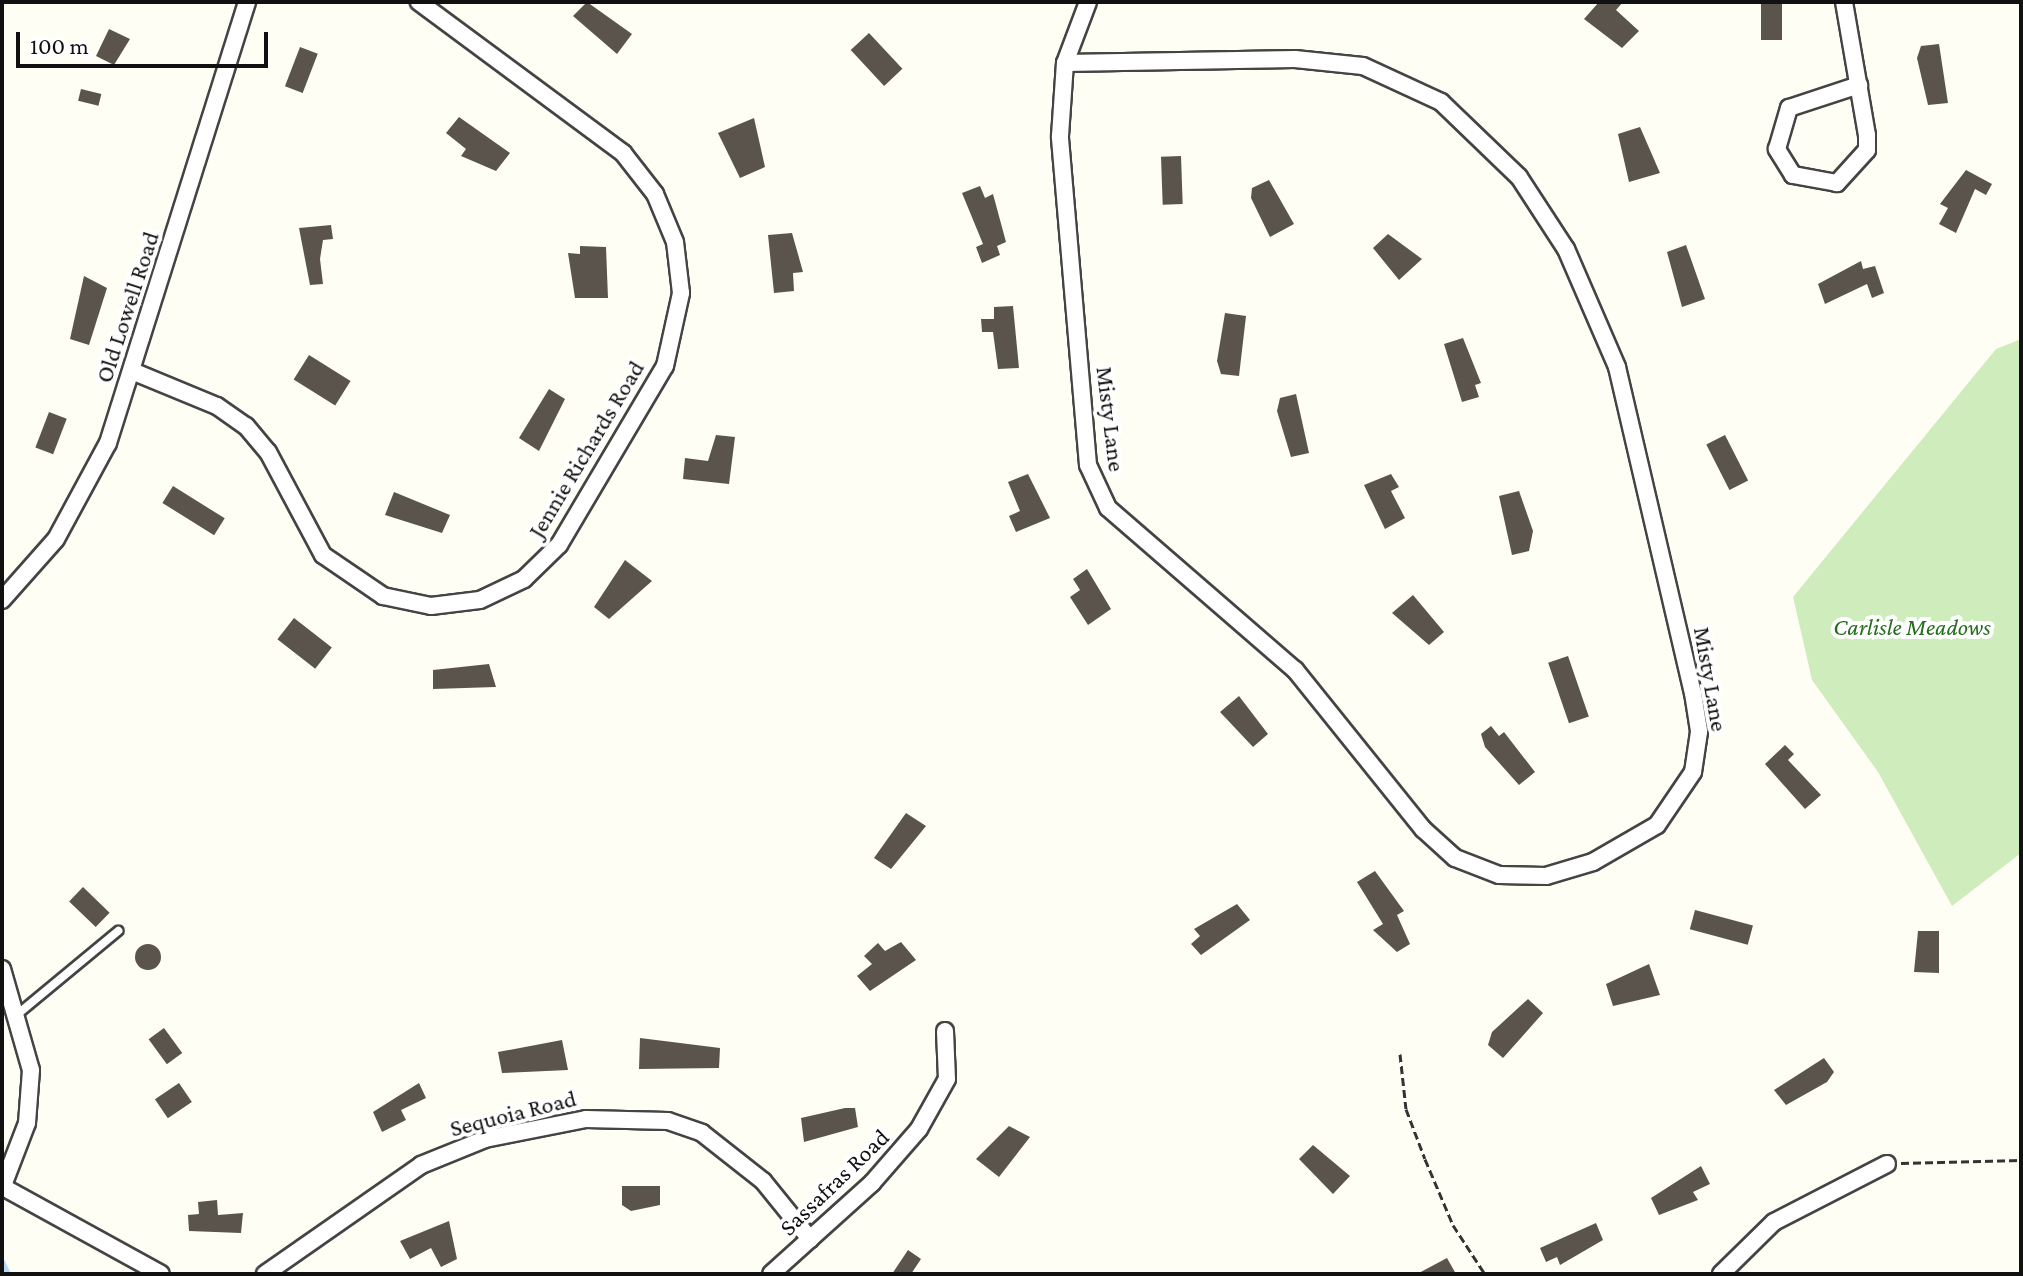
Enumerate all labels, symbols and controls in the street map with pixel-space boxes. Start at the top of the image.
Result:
scale bar [20,16,272,66]
text: 100 m [30,32,89,59]
street label: Old Lowell Road [89,228,165,386]
street label: Jennie Richards Road [522,355,650,543]
street label: Misty Lane [1090,365,1132,473]
park label: Carlisle Meadows [1833,613,1991,641]
street label: Misty Lane [1688,625,1734,733]
street label: Sequoia Road [447,1083,579,1143]
street label: Sassafras Road [773,1123,895,1241]

